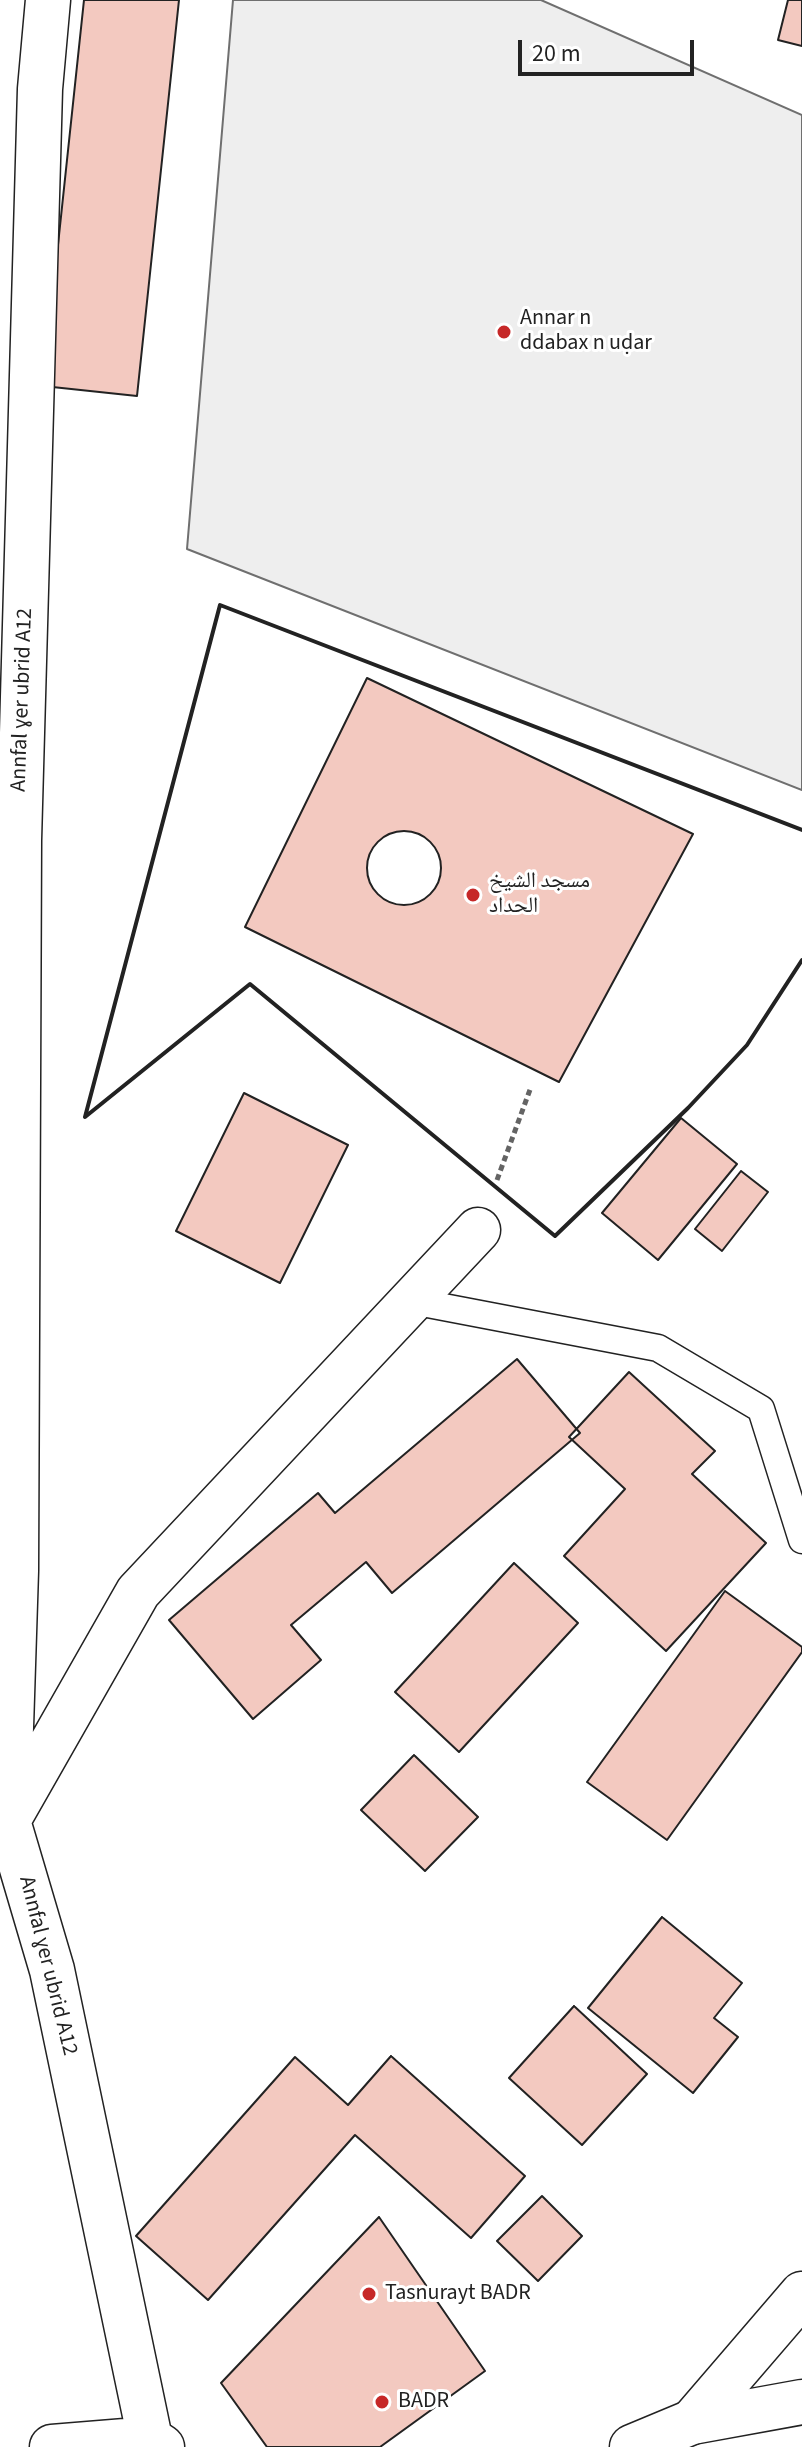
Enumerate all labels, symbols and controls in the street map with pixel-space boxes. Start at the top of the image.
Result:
scale bar [522,24,698,74]
text: 20 m [532,36,581,71]
place label: Annar n ddabax n uḍar [520,306,652,358]
marker: Annar n ddabax n uḍar [495,323,513,341]
street label: Annfal ɣer ubrid A12 [7,608,39,792]
place label: مسجد الشيخ الحداد [489,869,590,920]
marker: مسجد الشيخ الحداد [464,886,482,904]
street label: Annfal ɣer ubrid A12 [12,1874,82,2058]
place label: Tasnurayt BADR [385,2281,531,2307]
marker: Tasnurayt BADR [360,2285,378,2303]
place label: BADR [398,2389,449,2415]
marker: BADR [373,2393,391,2411]

